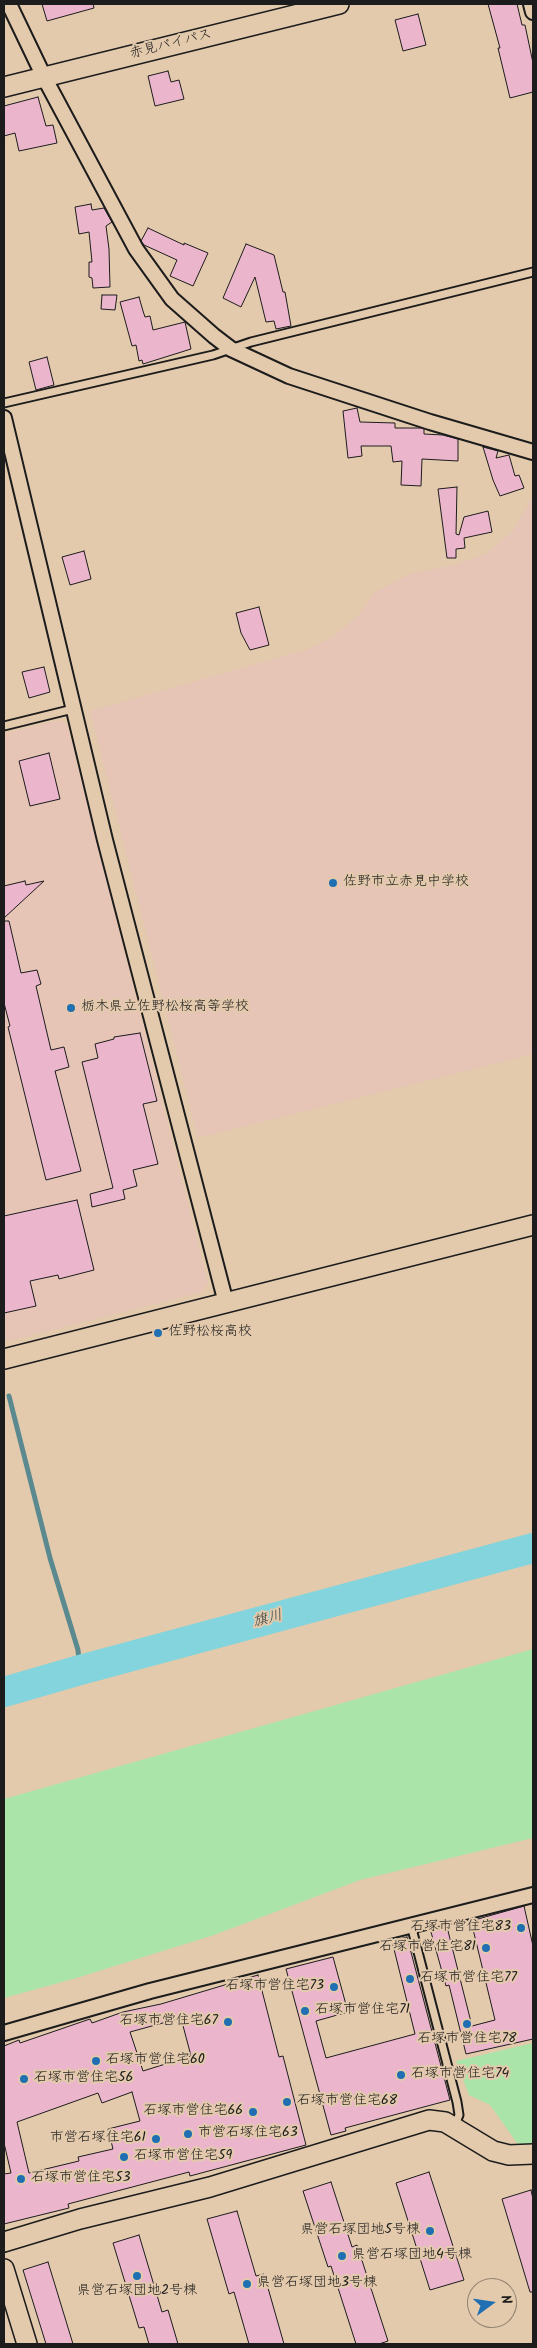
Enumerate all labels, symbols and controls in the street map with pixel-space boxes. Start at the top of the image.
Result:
street label: 赤見バイパス [128,27,214,63]
place label: 佐野市立赤見中学校 [343,875,469,891]
marker: 佐野市立赤見中学校 [327,877,339,889]
place label: 栃木県立佐野松桜高等学校 [81,1000,249,1016]
marker: 栃木県立佐野松桜高等学校 [65,1002,77,1014]
place label: 佐野松桜高校 [168,1325,252,1341]
marker: 佐野松桜高校 [152,1327,164,1339]
water label: 旗川 [251,1607,285,1633]
place label: 石塚市営住宅83 [411,1920,511,1936]
marker: 石塚市営住宅83 [515,1922,527,1934]
place label: 石塚市営住宅81 [379,1940,476,1956]
marker: 石塚市営住宅81 [480,1942,492,1954]
place label: 石塚市営住宅77 [420,1971,517,1987]
marker: 石塚市営住宅77 [404,1973,416,1985]
place label: 石塚市営住宅73 [226,1979,324,1995]
marker: 石塚市営住宅73 [328,1981,340,1993]
place label: 石塚市営住宅71 [315,2003,410,2019]
marker: 石塚市営住宅71 [299,2005,311,2017]
place label: 石塚市営住宅67 [120,2014,218,2030]
marker: 石塚市営住宅67 [222,2016,234,2028]
marker: 石塚市営住宅78 [461,2018,473,2030]
place label: 石塚市営住宅78 [418,2032,516,2048]
place label: 石塚市営住宅60 [106,2053,205,2069]
marker: 石塚市営住宅60 [90,2055,102,2067]
place label: 石塚市営住宅74 [411,2067,509,2083]
marker: 石塚市営住宅74 [395,2069,407,2081]
place label: 石塚市営住宅56 [34,2071,133,2087]
marker: 石塚市営住宅56 [18,2073,30,2085]
place label: 石塚市営住宅68 [297,2094,397,2110]
marker: 石塚市営住宅68 [281,2096,293,2108]
place label: 石塚市営住宅66 [143,2104,243,2120]
marker: 石塚市営住宅66 [247,2106,259,2118]
place label: 市営石塚住宅63 [198,2126,298,2142]
marker: 市営石塚住宅63 [182,2128,194,2140]
place label: 市営石塚住宅61 [50,2131,146,2147]
marker: 市営石塚住宅61 [150,2133,162,2145]
place label: 石塚市営住宅59 [134,2149,232,2165]
marker: 石塚市営住宅59 [118,2151,130,2163]
place label: 石塚市営住宅53 [31,2171,131,2187]
marker: 石塚市営住宅53 [15,2173,27,2185]
place label: 県営石塚団地5号棟 [300,2223,420,2239]
marker: 県営石塚団地5号棟 [424,2225,436,2237]
place label: 県営石塚団地4号棟 [352,2248,472,2264]
marker: 県営石塚団地4号棟 [336,2250,348,2262]
marker: 県営石塚団地2号棟 [131,2270,143,2282]
place label: 県営石塚団地3号棟 [257,2276,377,2292]
marker: 県営石塚団地3号棟 [241,2278,253,2290]
north arrow [467,2278,517,2328]
place label: 県営石塚団地2号棟 [77,2284,197,2300]
text: N [494,2293,517,2307]

